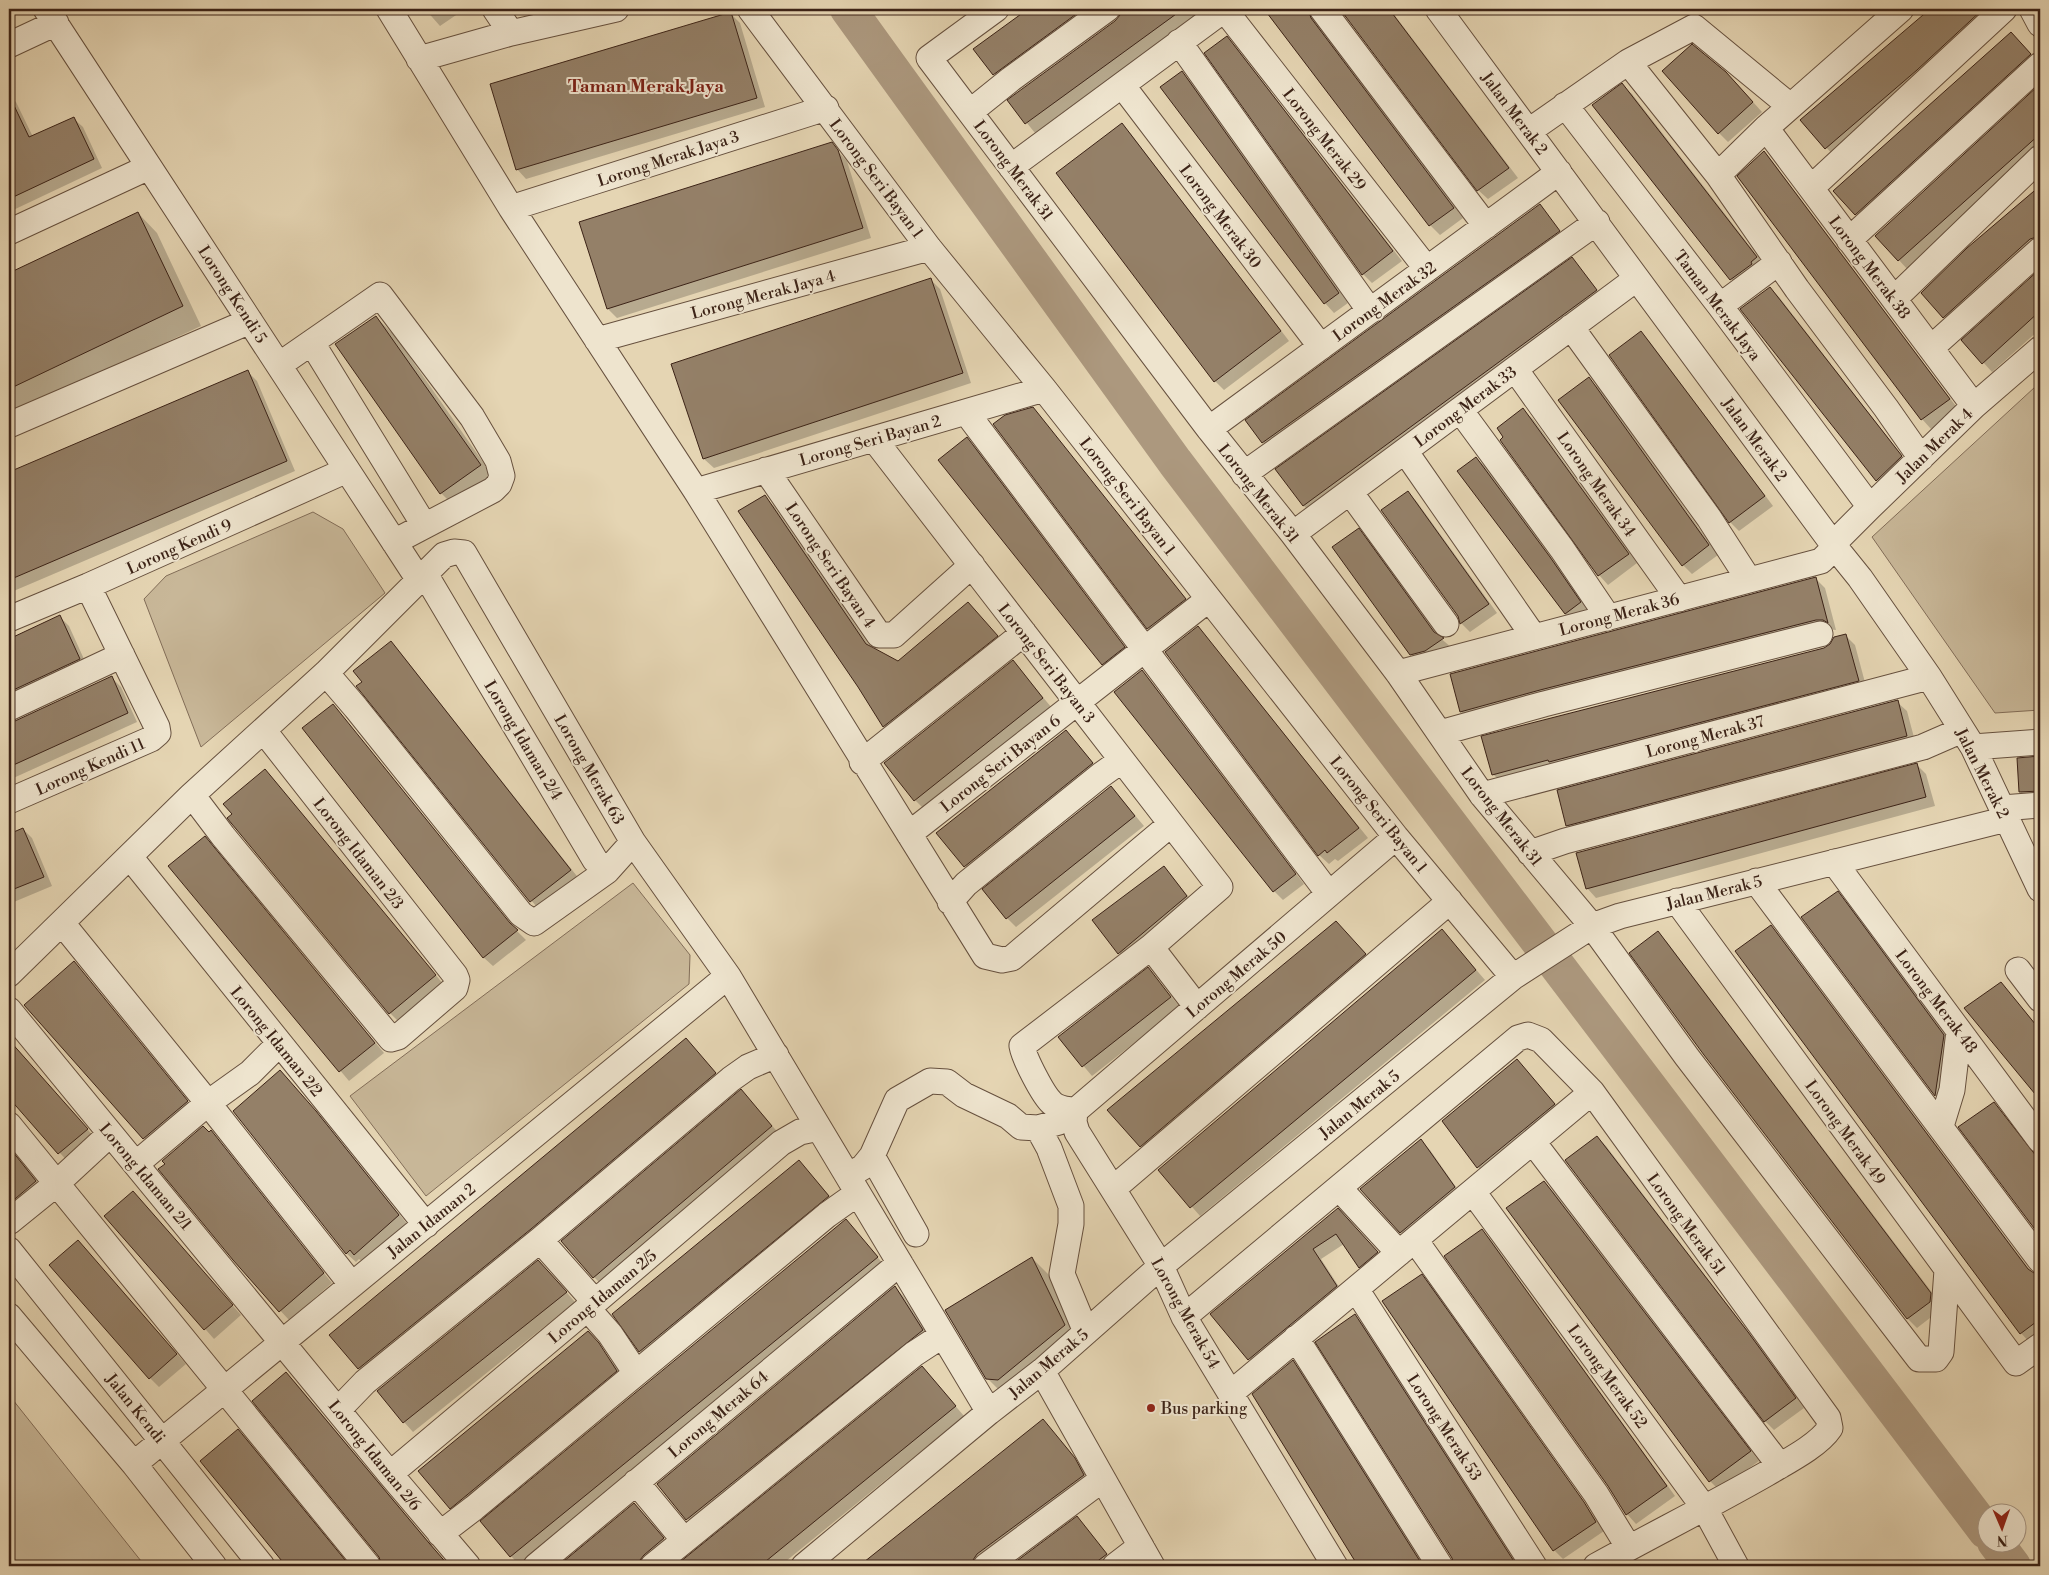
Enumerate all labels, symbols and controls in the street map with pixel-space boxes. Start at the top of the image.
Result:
street label: Jalan Merak 2 [1476,67,1552,159]
district label: Taman Merak Jaya [568,75,724,98]
street label: Lorong Merak 29 [1278,85,1370,195]
street label: Lorong Seri Bayan 1 [825,115,928,242]
street label: Lorong Merak 31 [969,116,1058,225]
street label: Lorong Merak Jaya 3 [595,127,742,191]
street label: Lorong Merak 30 [1175,161,1266,272]
street label: Lorong Merak 38 [1824,212,1915,323]
street label: Lorong Kendi 5 [193,242,271,347]
street label: Taman Merak Jaya [1669,247,1766,365]
street label: Lorong Merak 32 [1329,258,1440,346]
street label: Lorong Merak Jaya 4 [689,266,838,324]
street label: Lorong Merak 33 [1411,362,1521,452]
street label: Jalan Merak 2 [1717,393,1791,485]
street label: Jalan Merak 4 [1891,404,1978,488]
street label: Lorong Seri Bayan 2 [797,411,943,471]
street label: Lorong Merak 34 [1552,428,1640,541]
street label: Lorong Seri Bayan 1 [1075,434,1180,560]
street label: Lorong Merak 31 [1213,440,1303,547]
street label: Lorong Seri Bayan 4 [781,499,880,632]
street label: Lorong Kendi 9 [124,515,235,579]
street label: Lorong Merak 36 [1557,589,1682,641]
street label: Lorong Seri Bayan 3 [993,600,1099,727]
street label: Lorong Idaman 2/4 [479,677,567,804]
street label: Lorong Seri Bayan 6 [937,710,1065,817]
street label: Lorong Merak 63 [550,711,629,828]
street label: Lorong Merak 37 [1644,712,1767,762]
street label: Jalan Merak 2 [1950,724,2013,822]
street label: Lorong Kendi 11 [33,734,148,800]
street label: Lorong Seri Bayan 1 [1325,752,1431,877]
street label: Lorong Merak 31 [1456,763,1546,870]
street label: Lorong Idaman 2/3 [309,794,408,913]
street label: Jalan Merak 5 [1663,871,1764,915]
street label: Lorong Merak 50 [1182,927,1291,1022]
street label: Lorong Merak 48 [1891,946,1982,1058]
street label: Lorong Idaman 2/2 [226,983,327,1101]
street label: Jalan Merak 5 [1314,1066,1404,1144]
street label: Lorong Merak 49 [1801,1076,1890,1189]
street label: Lorong Idaman 2/1 [95,1119,196,1234]
street label: Lorong Merak 51 [1643,1170,1730,1279]
street label: Jalan Idaman 2 [383,1179,480,1263]
street label: Lorong Idaman 2/5 [544,1245,661,1348]
street label: Lorong Merak 54 [1146,1254,1224,1373]
street label: Lorong Merak 52 [1563,1321,1651,1432]
street label: Jalan Merak 5 [1004,1324,1093,1404]
street label: Lorong Merak 64 [664,1367,773,1463]
street label: Jalan Kendi [100,1369,169,1448]
street label: Lorong Merak 53 [1402,1371,1486,1485]
street label: Lorong Idaman 2/6 [324,1396,425,1515]
place label: Bus parking [1160,1399,1248,1419]
marker: Bus parking [1145,1402,1157,1414]
north arrow [1976,1502,2026,1552]
text: N [1997,1531,2008,1549]

